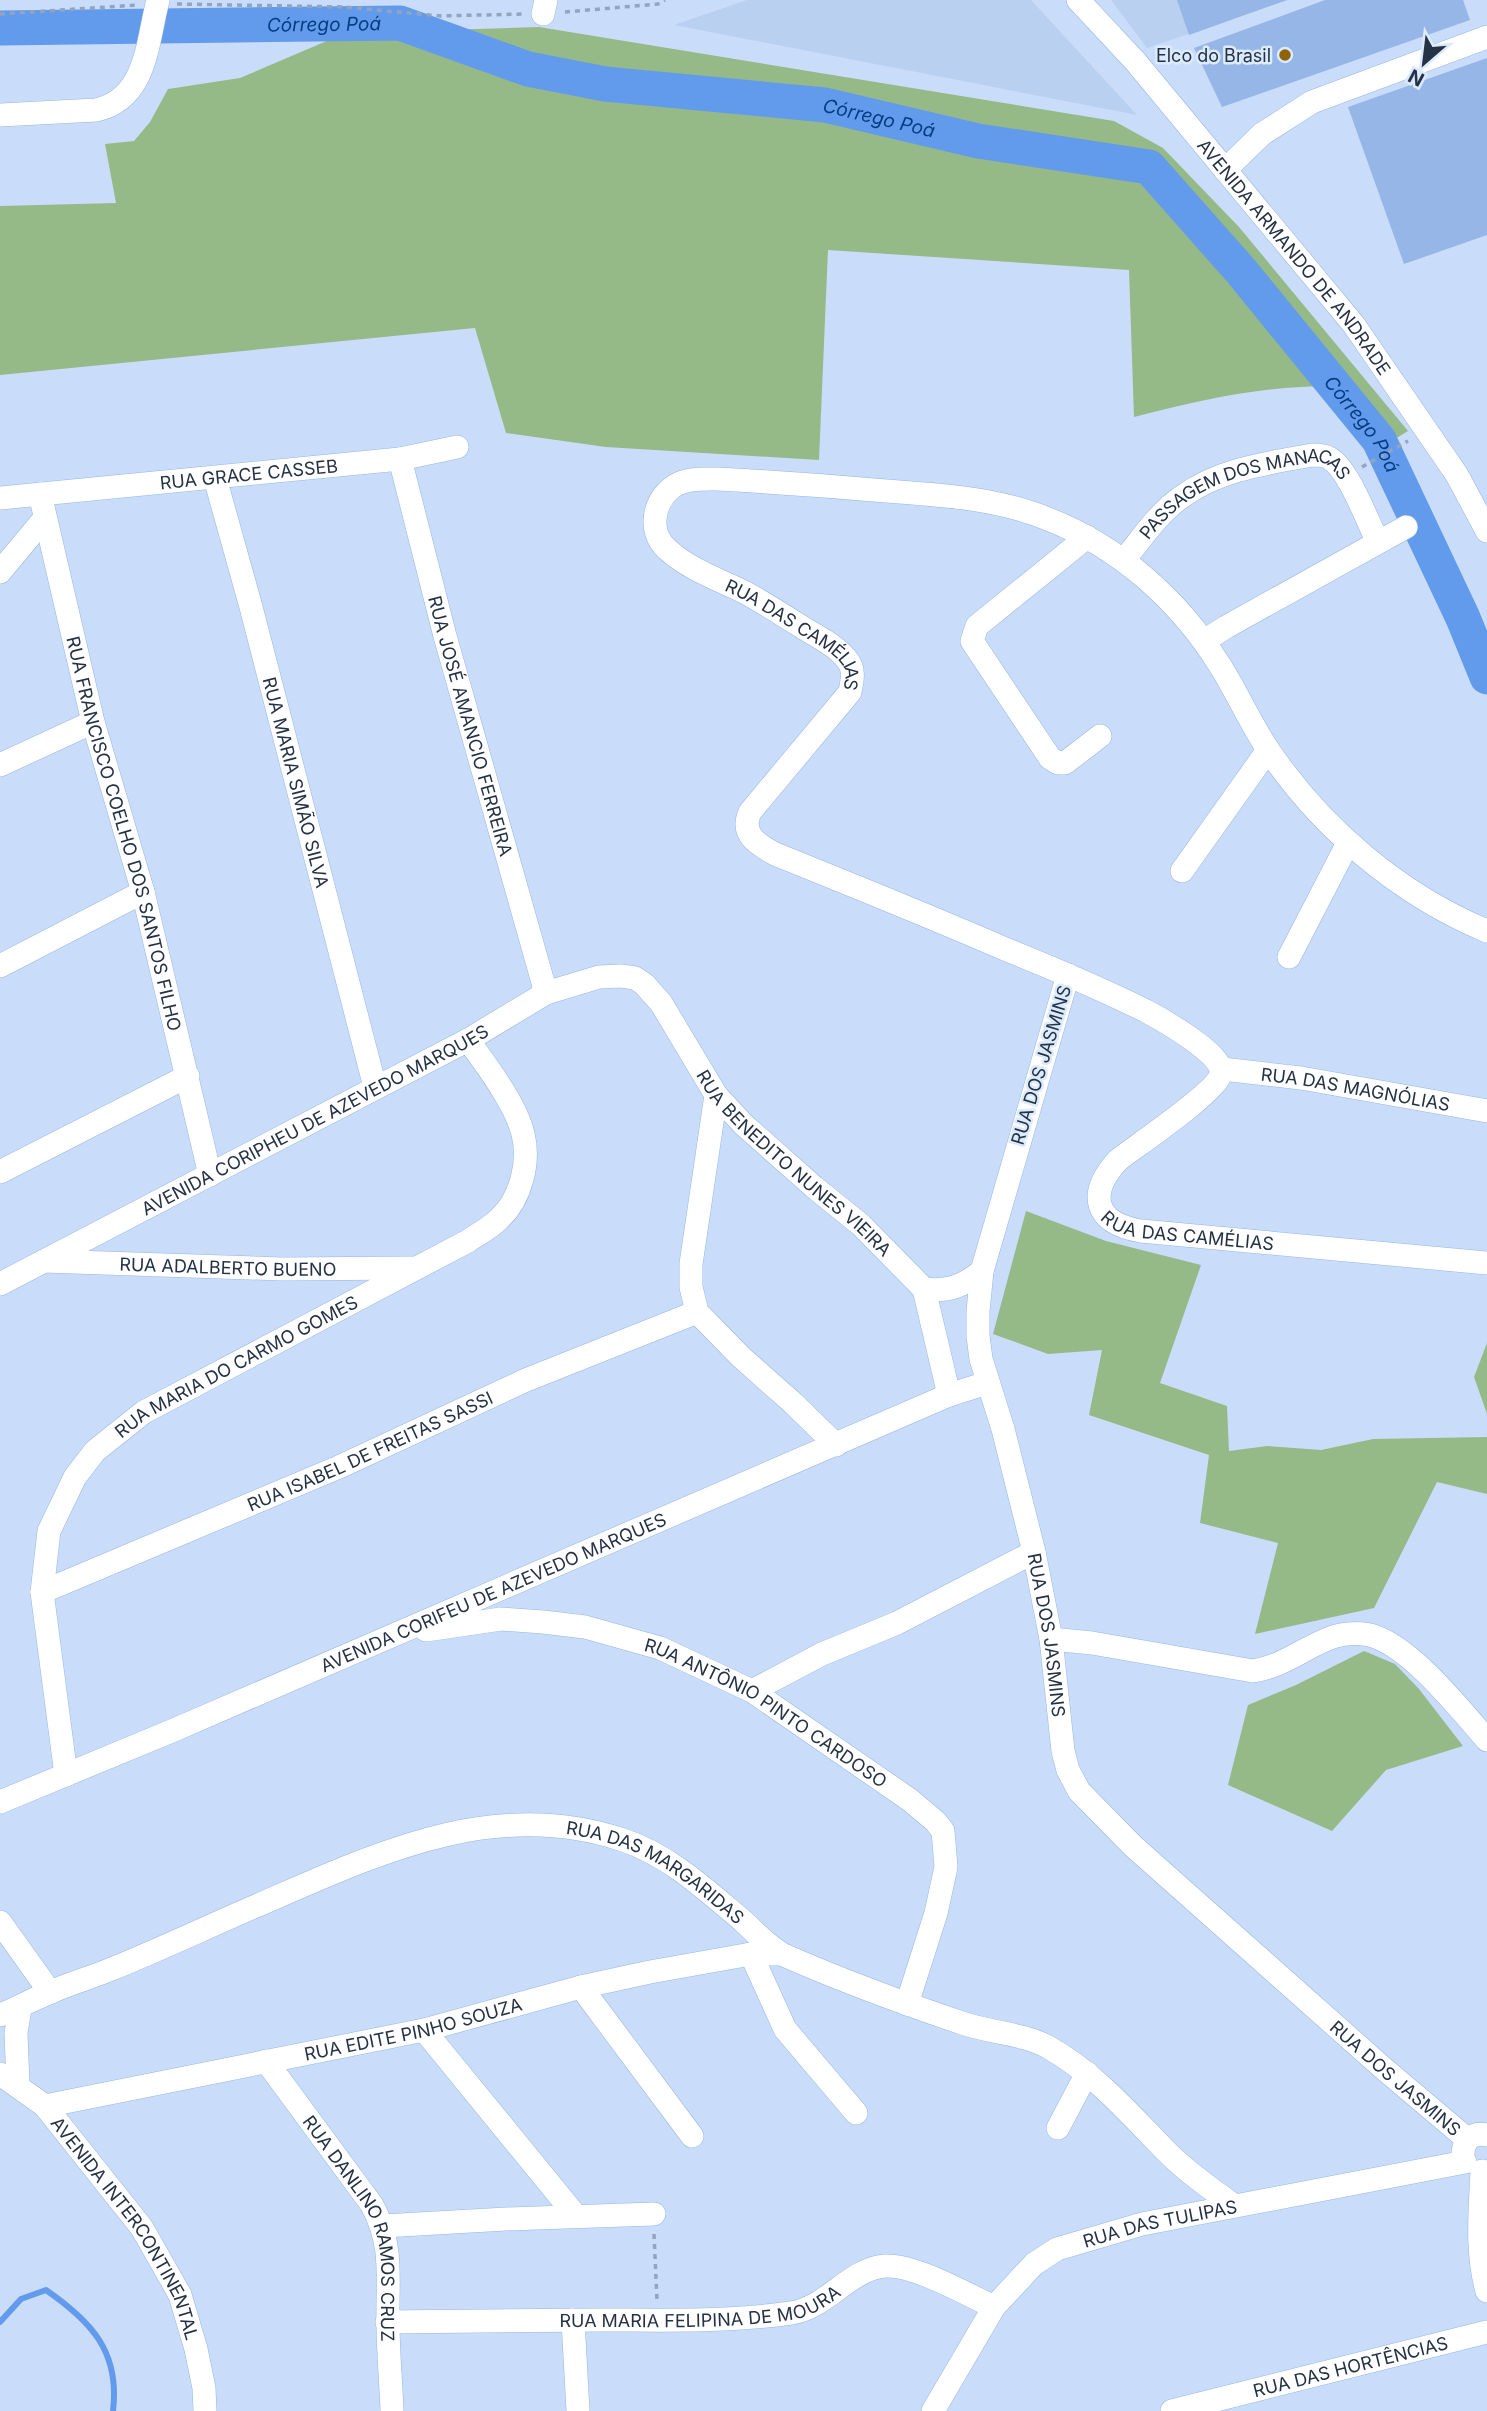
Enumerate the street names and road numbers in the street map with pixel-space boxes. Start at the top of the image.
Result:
street label: AVENIDA ARMANDO DE ANDRADE [1193,135,1395,379]
street label: PASSAGEM DOS MANACAS [1135,444,1355,543]
street label: RUA GRACE CASSEB [159,455,339,493]
street label: RUA DAS CAMÉLIAS [722,574,863,692]
street label: RUA JOSÉ AMANCIO FERREIRA [425,593,517,858]
street label: RUA FRANCISCO COELHO DOS SANTOS FILHO [63,634,186,1033]
street label: RUA MARIA SIMÃO SILVA [259,675,334,890]
street label: RUA DOS JASMINS [1007,983,1075,1147]
street label: AVENIDA CORIPHEU DE AZEVEDO MARQUES [138,1020,492,1219]
street label: RUA DAS MAGNÓLIAS [1260,1063,1452,1115]
street label: RUA BENEDITO NUNES VIEIRA [693,1066,896,1260]
street label: RUA DAS CAMÉLIAS [1097,1206,1275,1254]
street label: RUA ADALBERTO BUENO [119,1253,336,1280]
street label: RUA MARIA DO CARMO GOMES [110,1291,361,1442]
street label: RUA ISABEL DE FREITAS SASSI [244,1387,496,1515]
street label: AVENIDA CORIFEU DE AZEVEDO MARQUES [317,1508,669,1676]
street label: RUA DOS JASMINS [1024,1551,1070,1718]
street label: RUA ANTÔNIO PINTO CARDOSO [642,1634,891,1792]
street label: RUA DAS MARGARIDAS [565,1816,749,1928]
street label: RUA EDITE PINHO SOUZA [302,1993,524,2064]
street label: RUA DOS JASMINS [1326,2016,1465,2140]
street label: RUA DANLINO RAMOS CRUZ [299,2111,399,2342]
street label: AVENIDA INTERCONTINENTAL [47,2112,203,2342]
street label: RUA DAS TULIPAS [1080,2195,1239,2251]
street label: RUA MARIA FELIPINA DE MOURA [559,2280,844,2331]
street label: RUA DAS HORTÊNCIAS [1251,2332,1450,2401]

